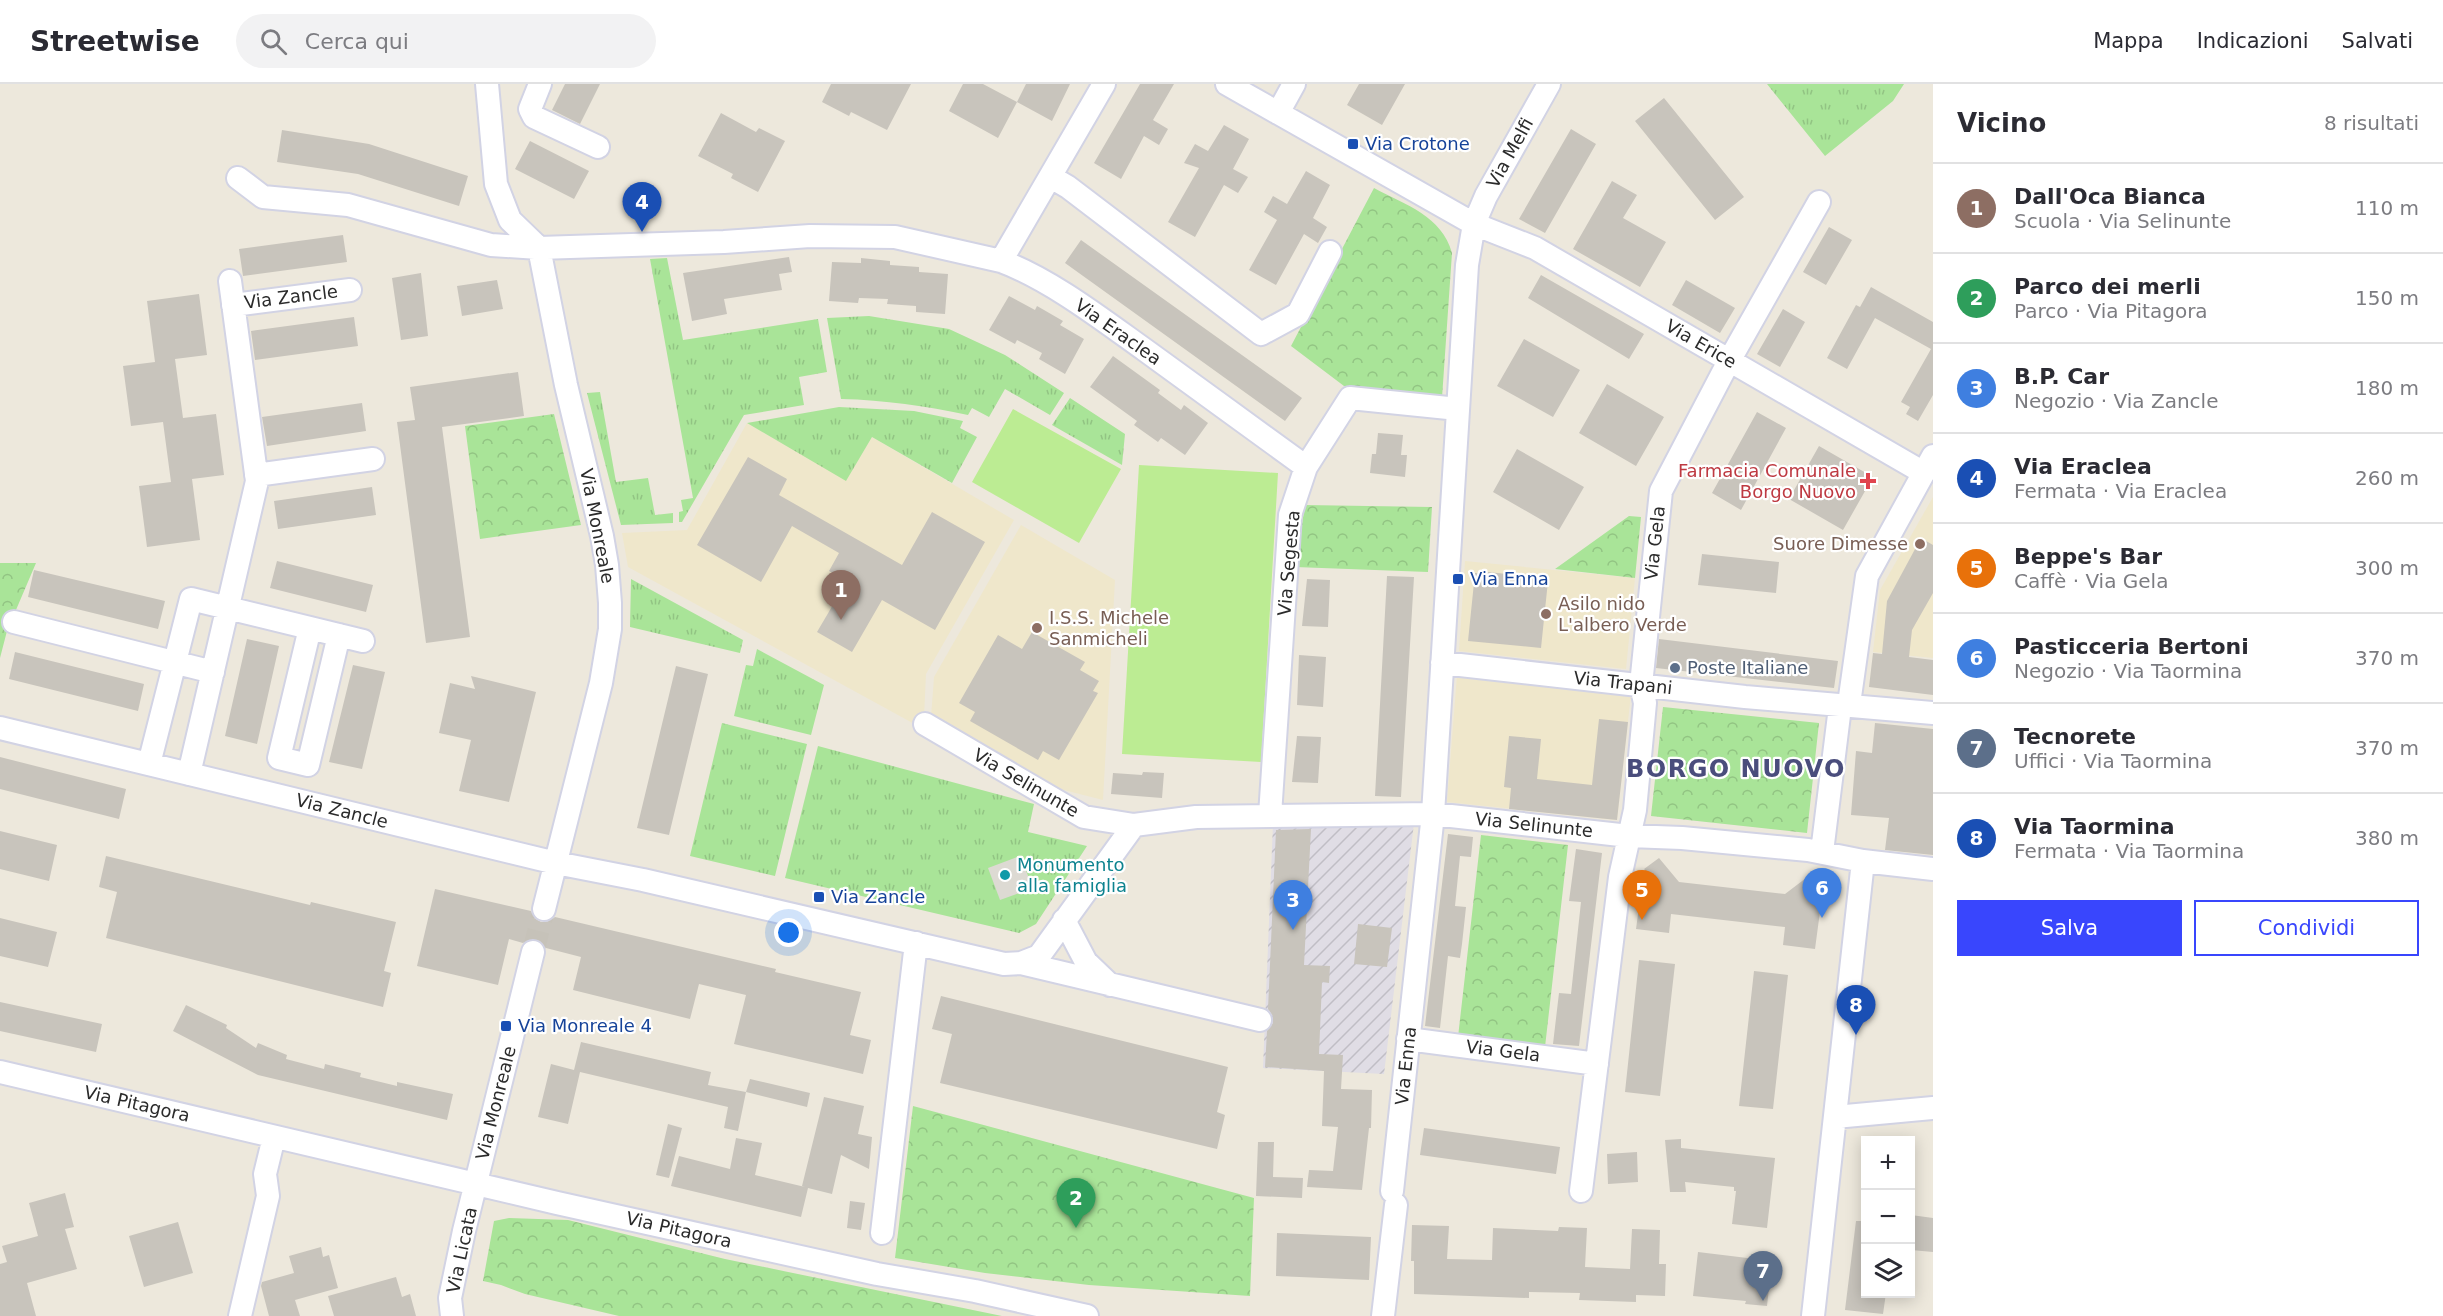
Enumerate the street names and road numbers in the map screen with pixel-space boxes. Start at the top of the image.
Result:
street label: Via Melfi [1482,114,1537,191]
street label: Via Zancle [243,280,339,313]
street label: Via Eraclea [1071,294,1165,369]
street label: Via Erice [1662,315,1740,372]
street label: Via Monreale [576,467,619,585]
street label: Via Gela [1640,505,1669,581]
street label: Via Segesta [1273,509,1304,617]
street label: Via Trapani [1573,667,1674,698]
street label: Via Selinunte [970,744,1083,821]
street label: Via Zancle [294,789,390,832]
street label: Via Selinunte [1474,808,1594,841]
street label: Via Enna [1391,1026,1420,1106]
street label: Via Gela [1465,1036,1541,1065]
street label: Via Monreale [471,1044,520,1162]
street label: Via Pitagora [82,1081,192,1126]
street label: Via Licata [442,1205,481,1295]
street label: Via Pitagora [624,1207,734,1252]

